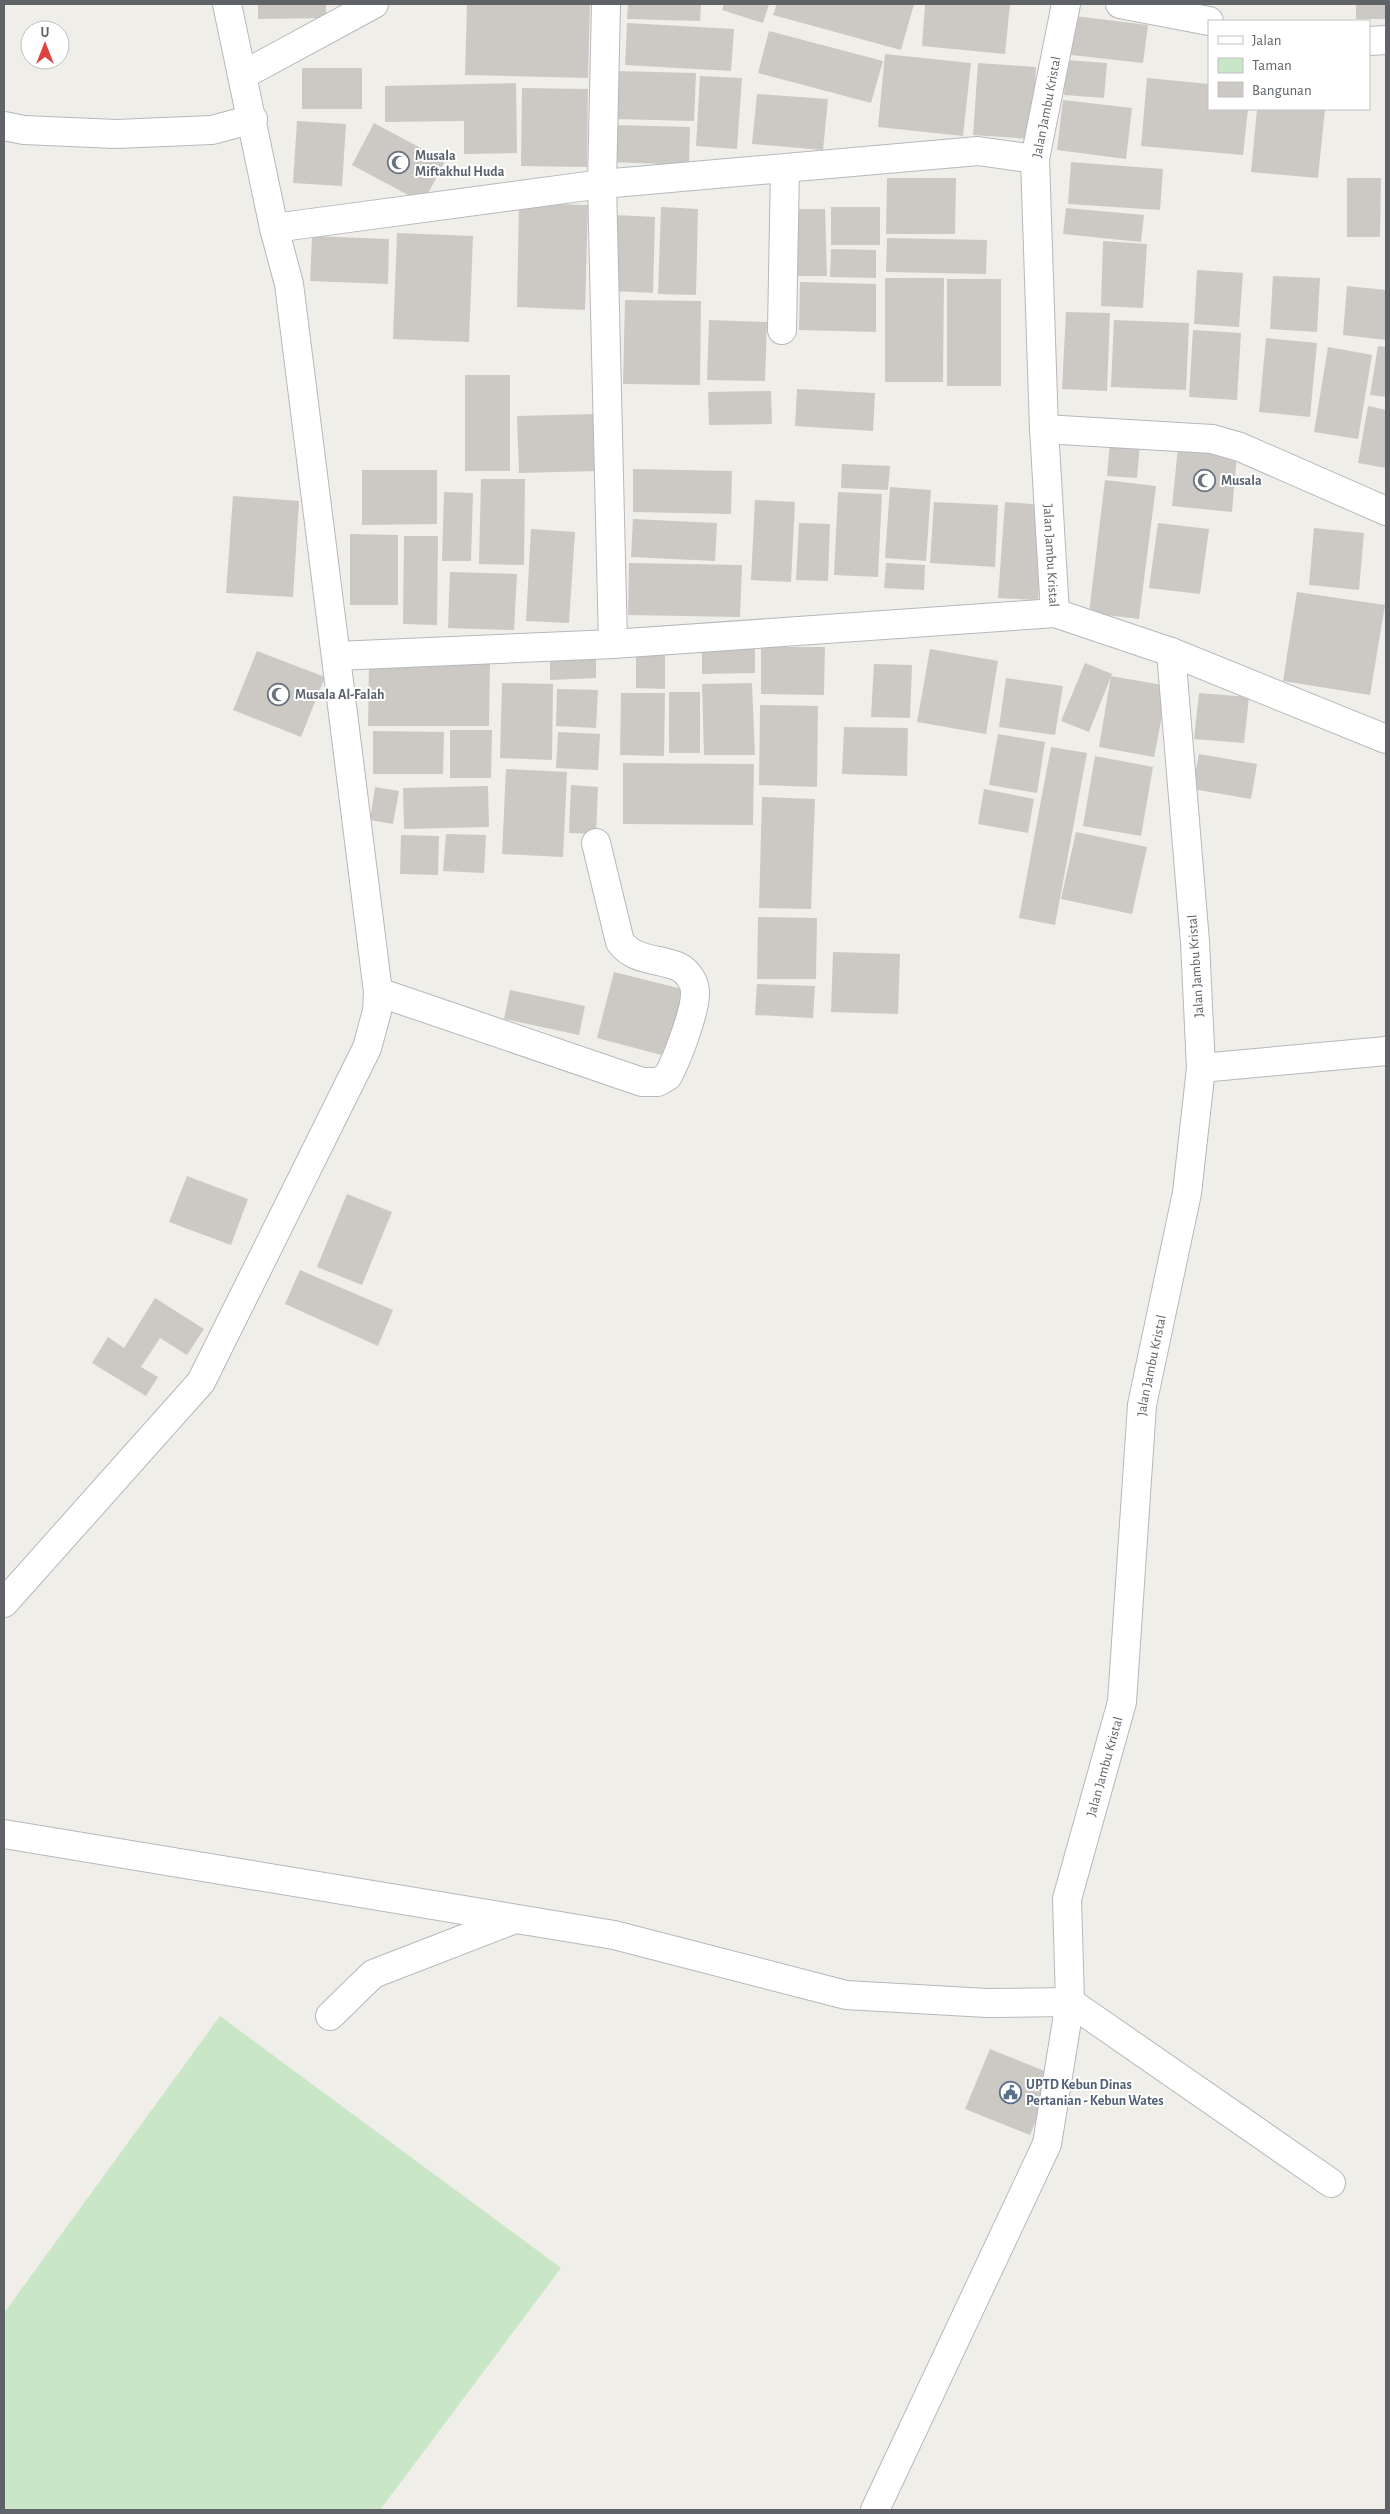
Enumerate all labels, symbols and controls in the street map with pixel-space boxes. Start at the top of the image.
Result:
north arrow [20,20,70,70]
legend [1208,20,1370,110]
text: U [41,26,50,40]
text: Jalan [1252,33,1282,48]
street label: Jalan Jambu Kristal [1030,55,1064,159]
text: Taman [1252,58,1292,73]
text: Bangunan [1252,83,1312,98]
place label: Musala Miftakhul Huda [415,149,505,179]
mosque icon: Musala Miftakhul Huda [387,151,411,175]
mosque icon: Musala [1193,468,1217,492]
place label: Musala [1221,474,1262,488]
street label: Jalan Jambu Kristal [1041,504,1061,608]
mosque icon: Musala Al-Falah [267,682,291,706]
place label: Musala Al-Falah [295,688,385,702]
street label: Jalan Jambu Kristal [1185,914,1207,1018]
street label: Jalan Jambu Kristal [1135,1314,1169,1417]
street label: Jalan Jambu Kristal [1084,1715,1126,1818]
place label: UPTD Kebun Dinas Pertanian - Kebun Wates [1026,2078,1164,2108]
public building icon: UPTD Kebun Dinas Pertanian - Kebun Wates [998,2080,1022,2104]

